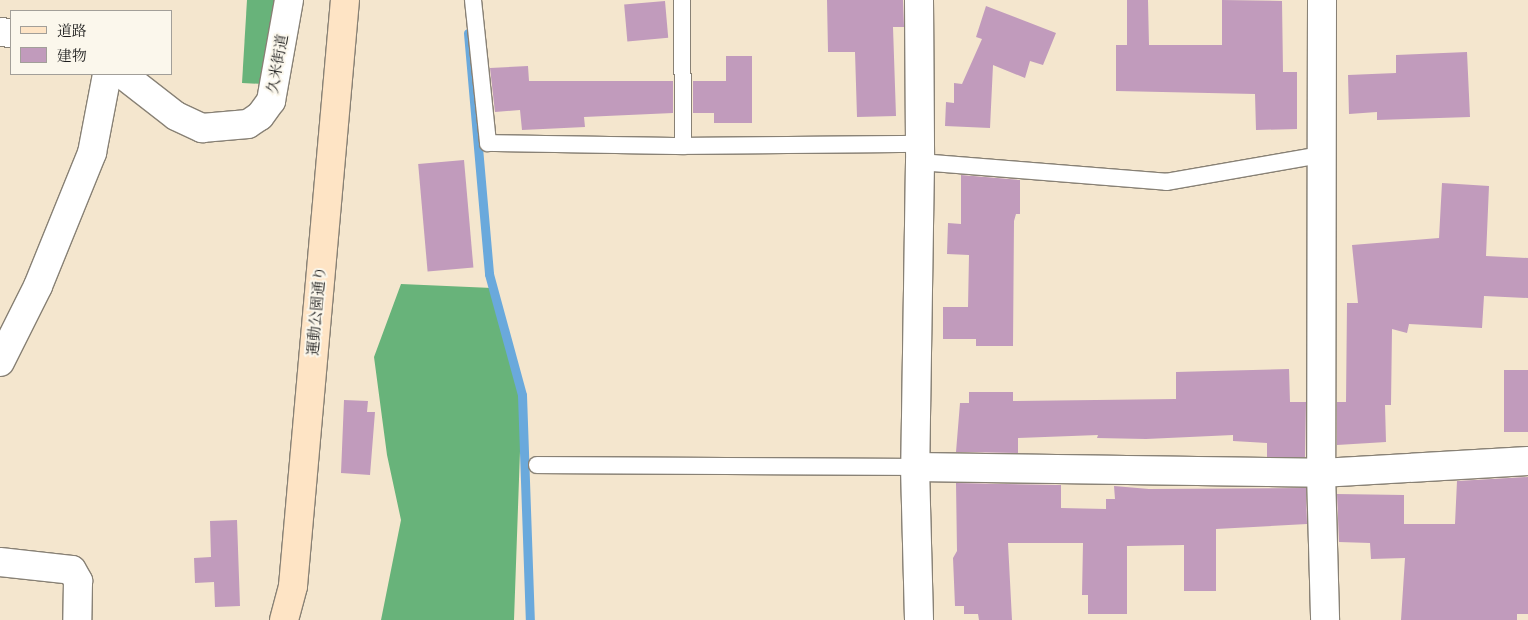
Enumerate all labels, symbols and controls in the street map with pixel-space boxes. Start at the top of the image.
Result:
legend [10,10,172,75]
text: 道路 [57,22,87,41]
street label: 久米街道 [264,33,292,95]
text: 建物 [57,47,87,66]
street label: 運動公園通り [304,265,330,357]

